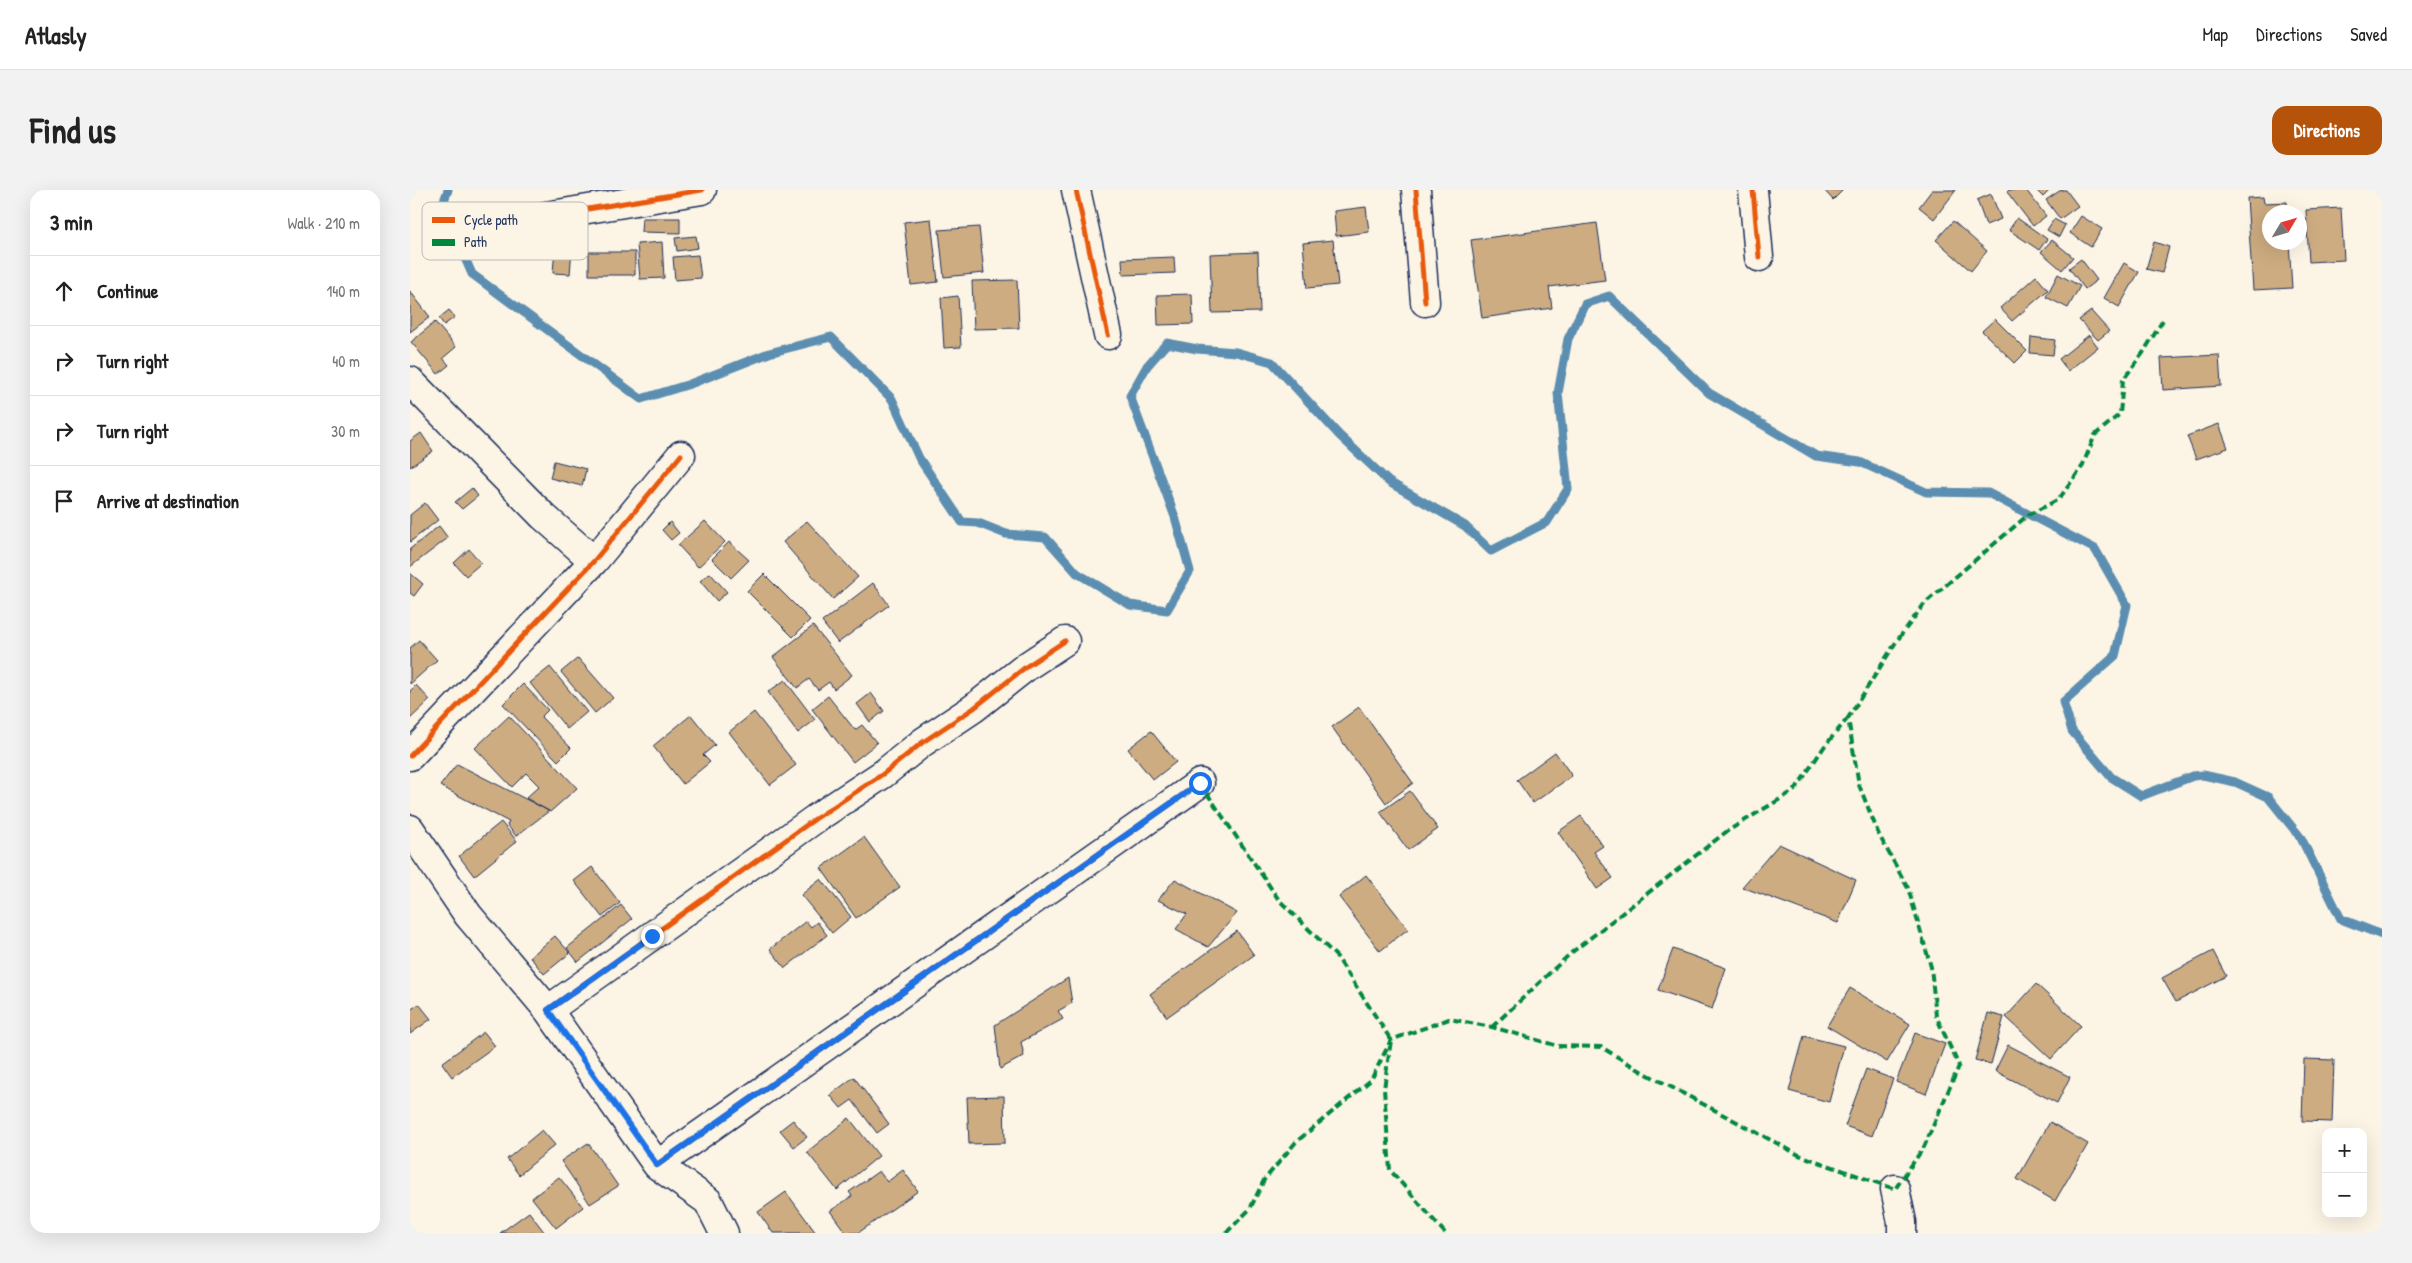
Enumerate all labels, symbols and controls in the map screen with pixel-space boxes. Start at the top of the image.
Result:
text: Atlasly [25,19,87,51]
text: Map [2203,22,2228,47]
text: Directions [2256,22,2322,47]
text: Saved [2350,22,2387,47]
button: Directions [2272,106,2382,155]
text: Find us [30,107,116,154]
legend [422,202,588,260]
north arrow [2262,205,2307,250]
text: 3 min [50,208,93,237]
text: Cycle path [464,210,518,230]
text: Walk · 210 m [287,212,360,234]
text: Path [464,232,487,251]
icon: ahead [50,277,78,305]
text: Continue [97,278,158,304]
text: 140 m [326,280,360,302]
icon: right [50,347,78,375]
text: Turn right [97,348,168,374]
text: 40 m [332,350,360,372]
icon: right [50,417,78,445]
text: Turn right [97,418,168,444]
text: 30 m [331,420,360,442]
icon: arrive [50,487,78,515]
text: Arrive at destination [97,488,239,514]
route start [1189,772,1212,795]
route end [641,925,664,948]
map controls [2322,1128,2367,1218]
button: + [2322,1128,2367,1173]
button: − [2322,1173,2367,1218]

